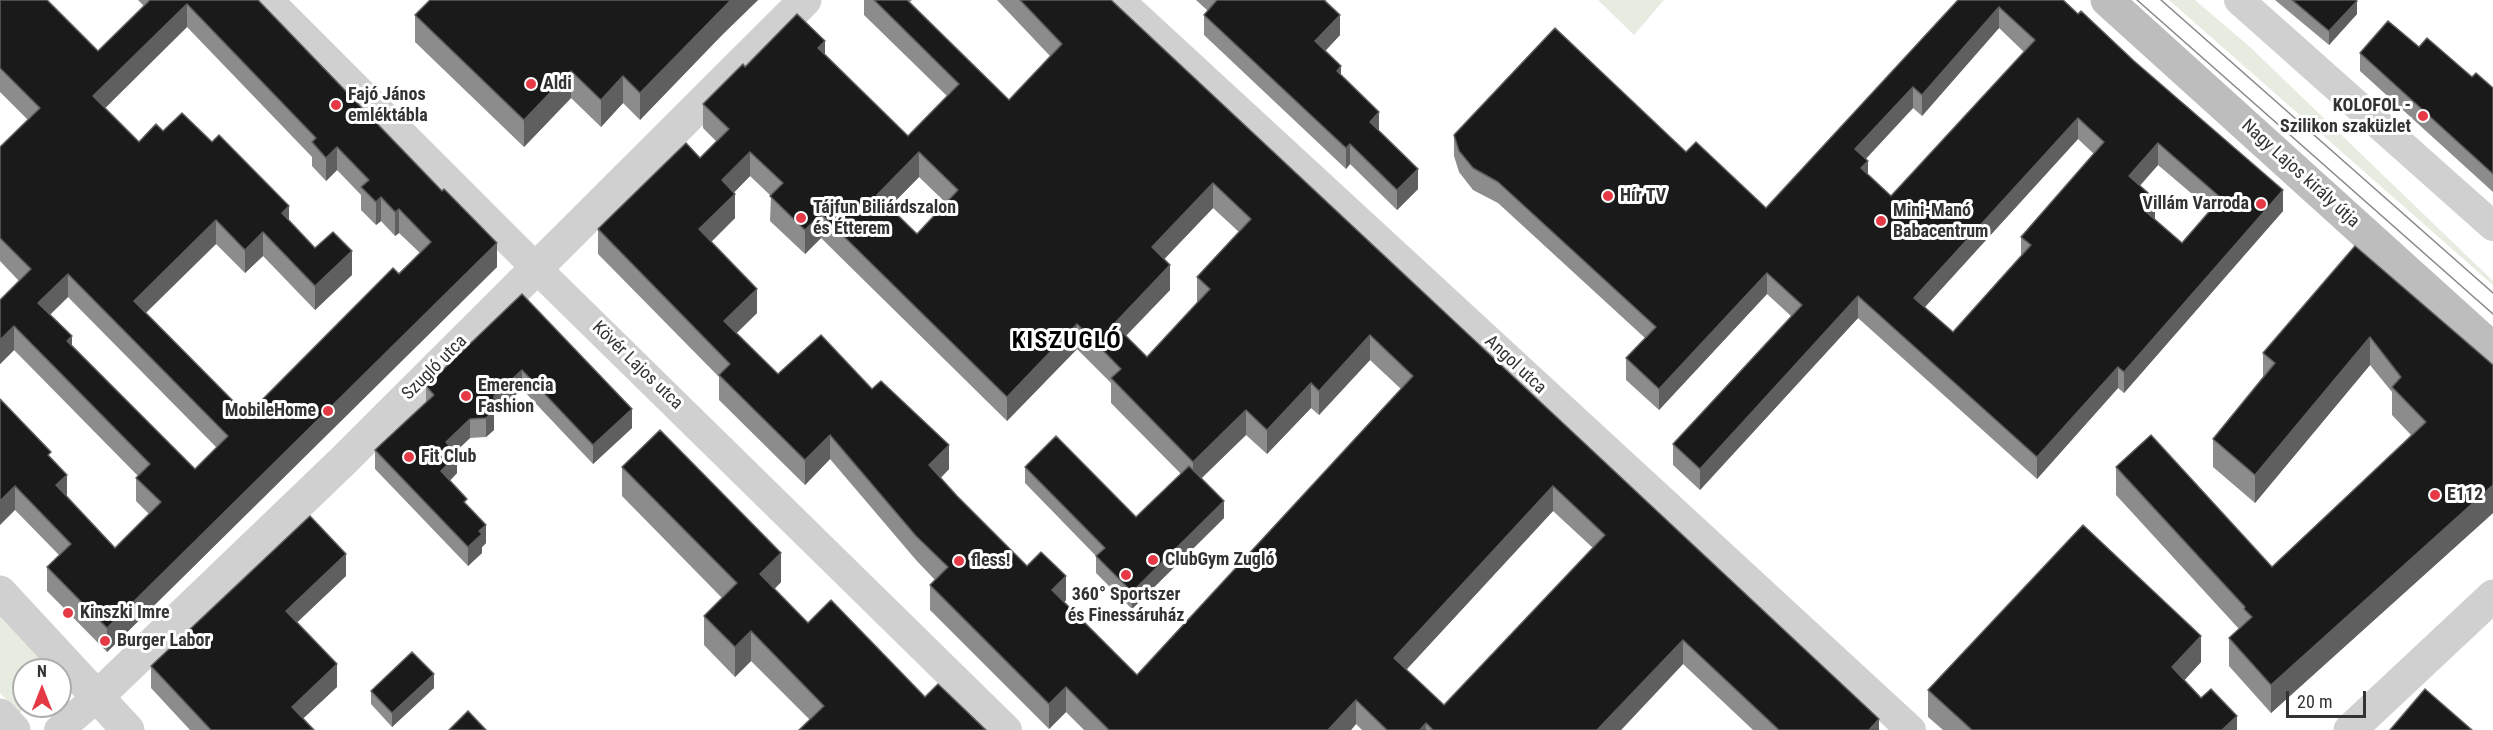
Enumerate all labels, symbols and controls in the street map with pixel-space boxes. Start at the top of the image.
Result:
place label: Aldi [543,73,572,95]
marker: Aldi [524,77,538,91]
place label: Fajó János emléktábla [348,84,428,127]
place label: KOLOFOL - Szilikon szaküzlet [2280,95,2411,138]
marker: Fajó János emléktábla [329,98,343,112]
marker: KOLOFOL - Szilikon szaküzlet [2416,109,2430,123]
street label: Nagy Lajos király útja [2237,115,2363,233]
place label: Hír TV [1620,185,1666,207]
marker: Hír TV [1601,189,1615,203]
place label: Villám Varroda [2143,193,2249,215]
place label: Tájfun Biliárdszalon és Étterem [813,197,956,240]
marker: Villám Varroda [2254,197,2268,211]
place label: Mini-Manó Babacentrum [1893,200,1988,242]
marker: Tájfun Biliárdszalon és Étterem [794,211,808,225]
marker: Mini-Manó Babacentrum [1874,214,1888,228]
street label: Kövér Lajos utca [587,317,687,415]
district label: KISZUGLÓ [1012,328,1122,356]
street label: Szugló utca [398,331,472,405]
street label: Angol utca [1480,331,1550,399]
place label: Emerencia Fashion [478,375,553,418]
marker: Emerencia Fashion [459,389,473,403]
place label: MobileHome [225,400,316,422]
marker: MobileHome [321,404,335,418]
place label: Fit Club [421,446,476,468]
marker: Fit Club [402,450,416,464]
place label: E112 [2447,484,2483,506]
marker: E112 [2428,488,2442,502]
place label: ClubGym Zugló [1165,549,1274,571]
place label: fless! [971,550,1011,572]
marker: ClubGym Zugló [1146,553,1160,567]
marker: fless! [952,554,966,568]
marker: 360° Sportszer és Finessáruház [1119,568,1133,582]
place label: 360° Sportszer és Finessáruház [1068,584,1184,626]
place label: Kinszki Imre [80,602,170,624]
marker: Kinszki Imre [61,606,75,620]
place label: Burger Labor [117,630,210,652]
marker: Burger Labor [98,634,112,648]
north arrow [12,658,72,718]
text: N [37,662,47,681]
scale bar [2289,679,2368,717]
text: 20 m [2297,691,2332,712]

